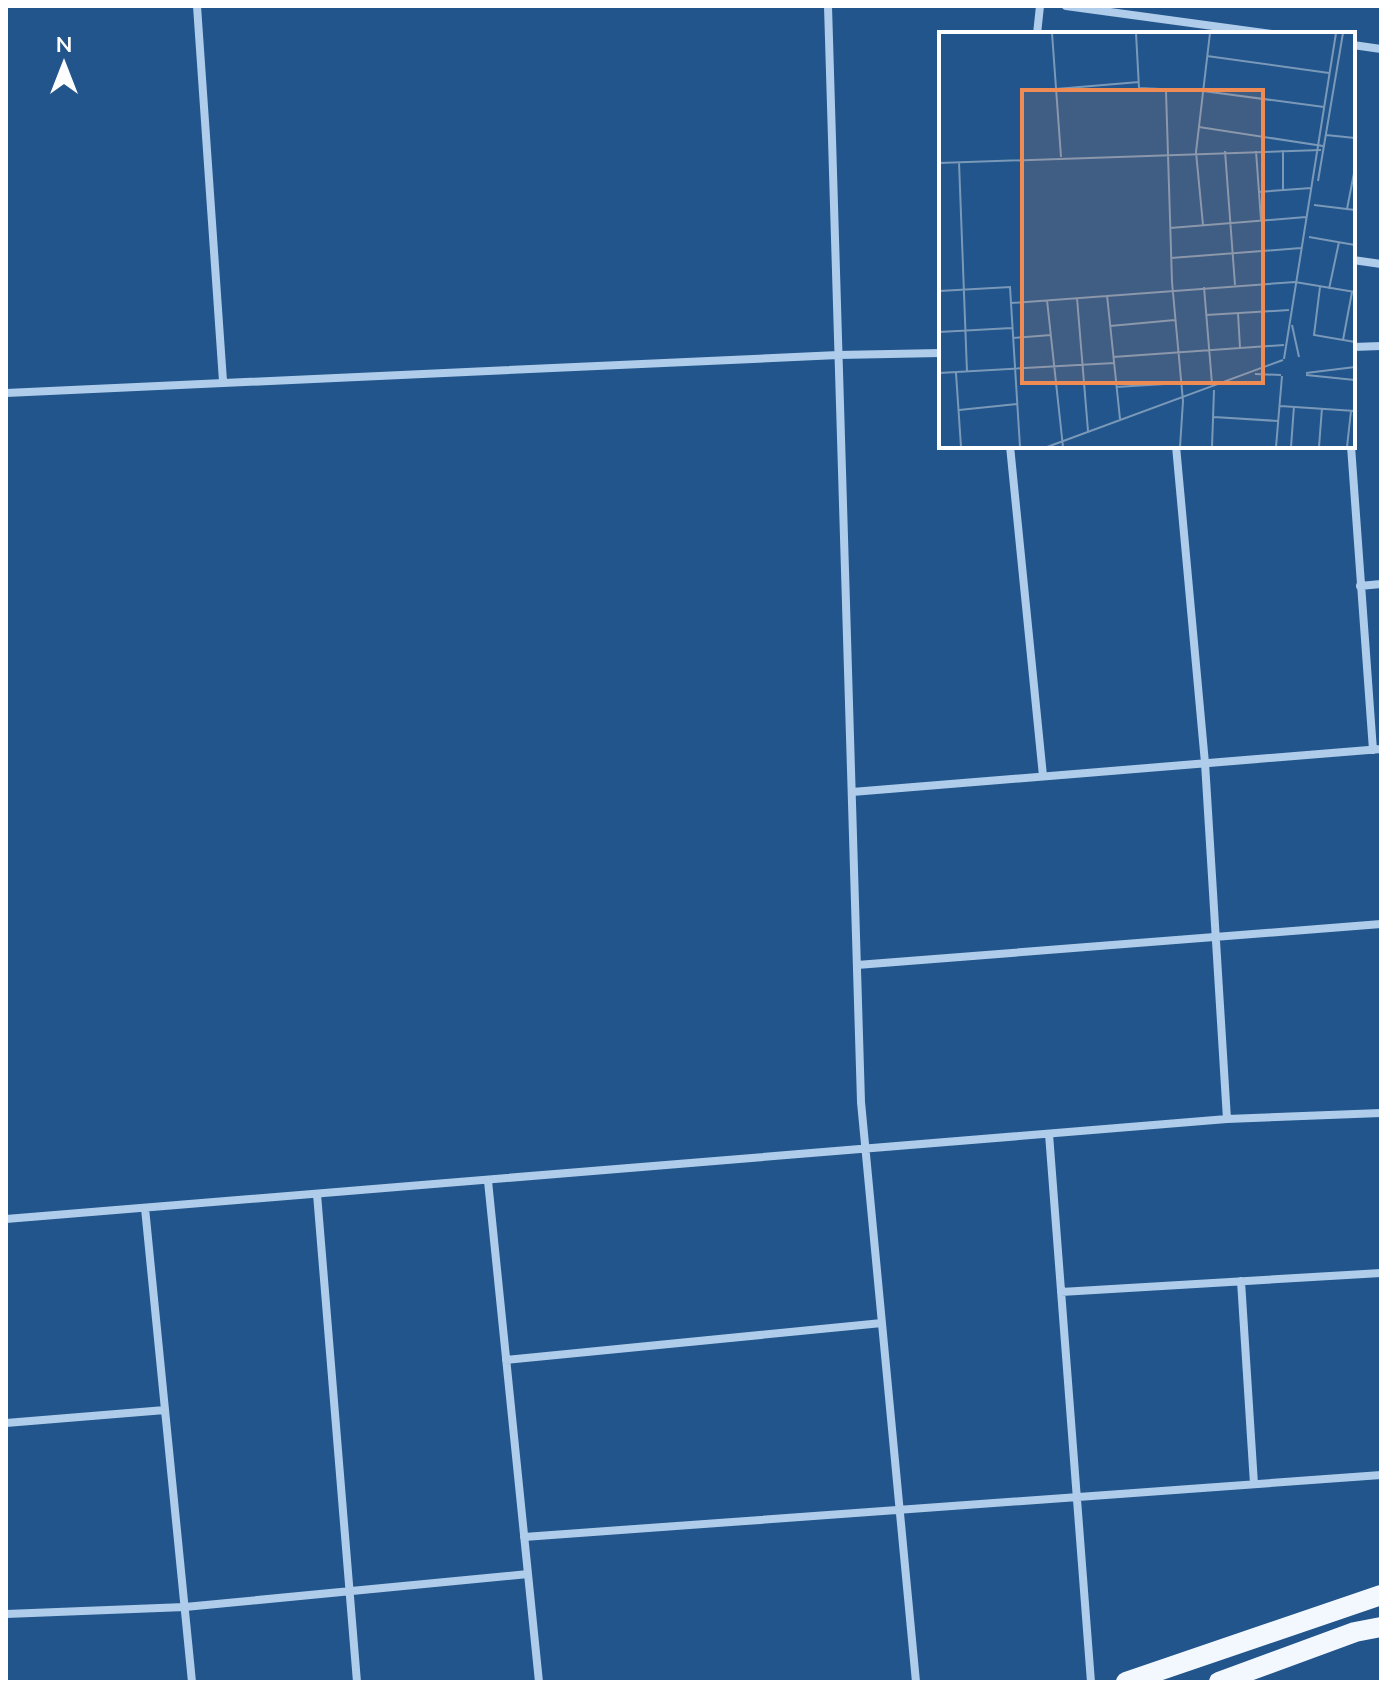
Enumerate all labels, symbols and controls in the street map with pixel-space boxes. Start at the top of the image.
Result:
north arrow [24,24,104,104]
text: N [56,30,72,58]
inset map [939,32,1355,448]

